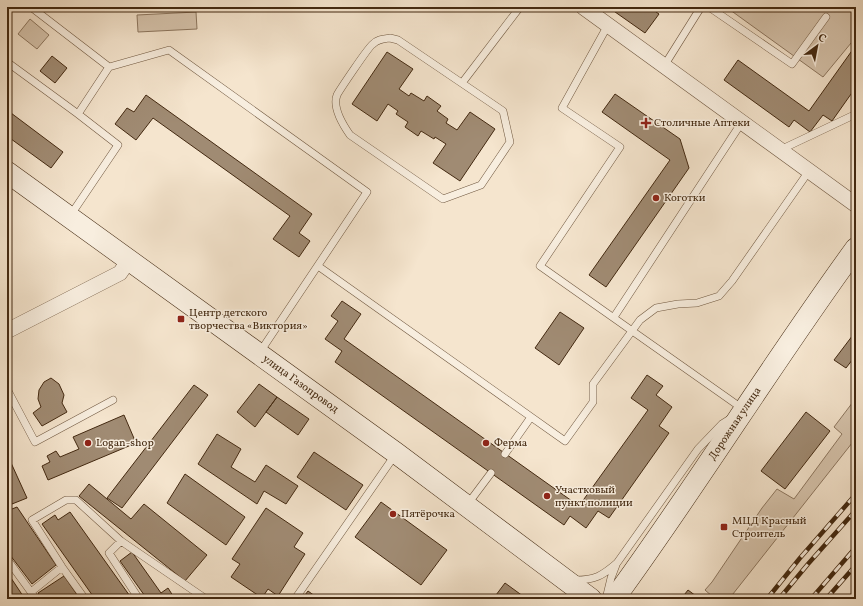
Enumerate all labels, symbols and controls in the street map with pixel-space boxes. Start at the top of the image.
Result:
north arrow [797,26,837,66]
text: С [815,31,828,47]
place label: Столичные Аптеки [654,116,750,131]
marker: Столичные Аптеки [641,118,651,128]
place label: Коготки [664,191,706,206]
marker: Коготки [651,193,661,203]
place label: Центр детского творчества «Виктория» [189,306,308,334]
marker: Центр детского творчества «Виктория» [176,314,186,324]
street label: улица Газопровод [259,351,342,417]
street label: Дорожная улица [705,384,765,463]
place label: Logan-shop [96,436,154,451]
place label: Ферма [494,436,528,451]
marker: Logan-shop [83,438,93,448]
marker: Ферма [481,438,491,448]
place label: Участковый пункт полиции [555,483,633,511]
marker: Участковый пункт полиции [542,491,552,501]
place label: Пятёрочка [401,507,455,522]
marker: Пятёрочка [388,509,398,519]
place label: МЦД Красный Строитель [732,514,807,542]
marker: МЦД Красный Строитель [719,522,729,532]

